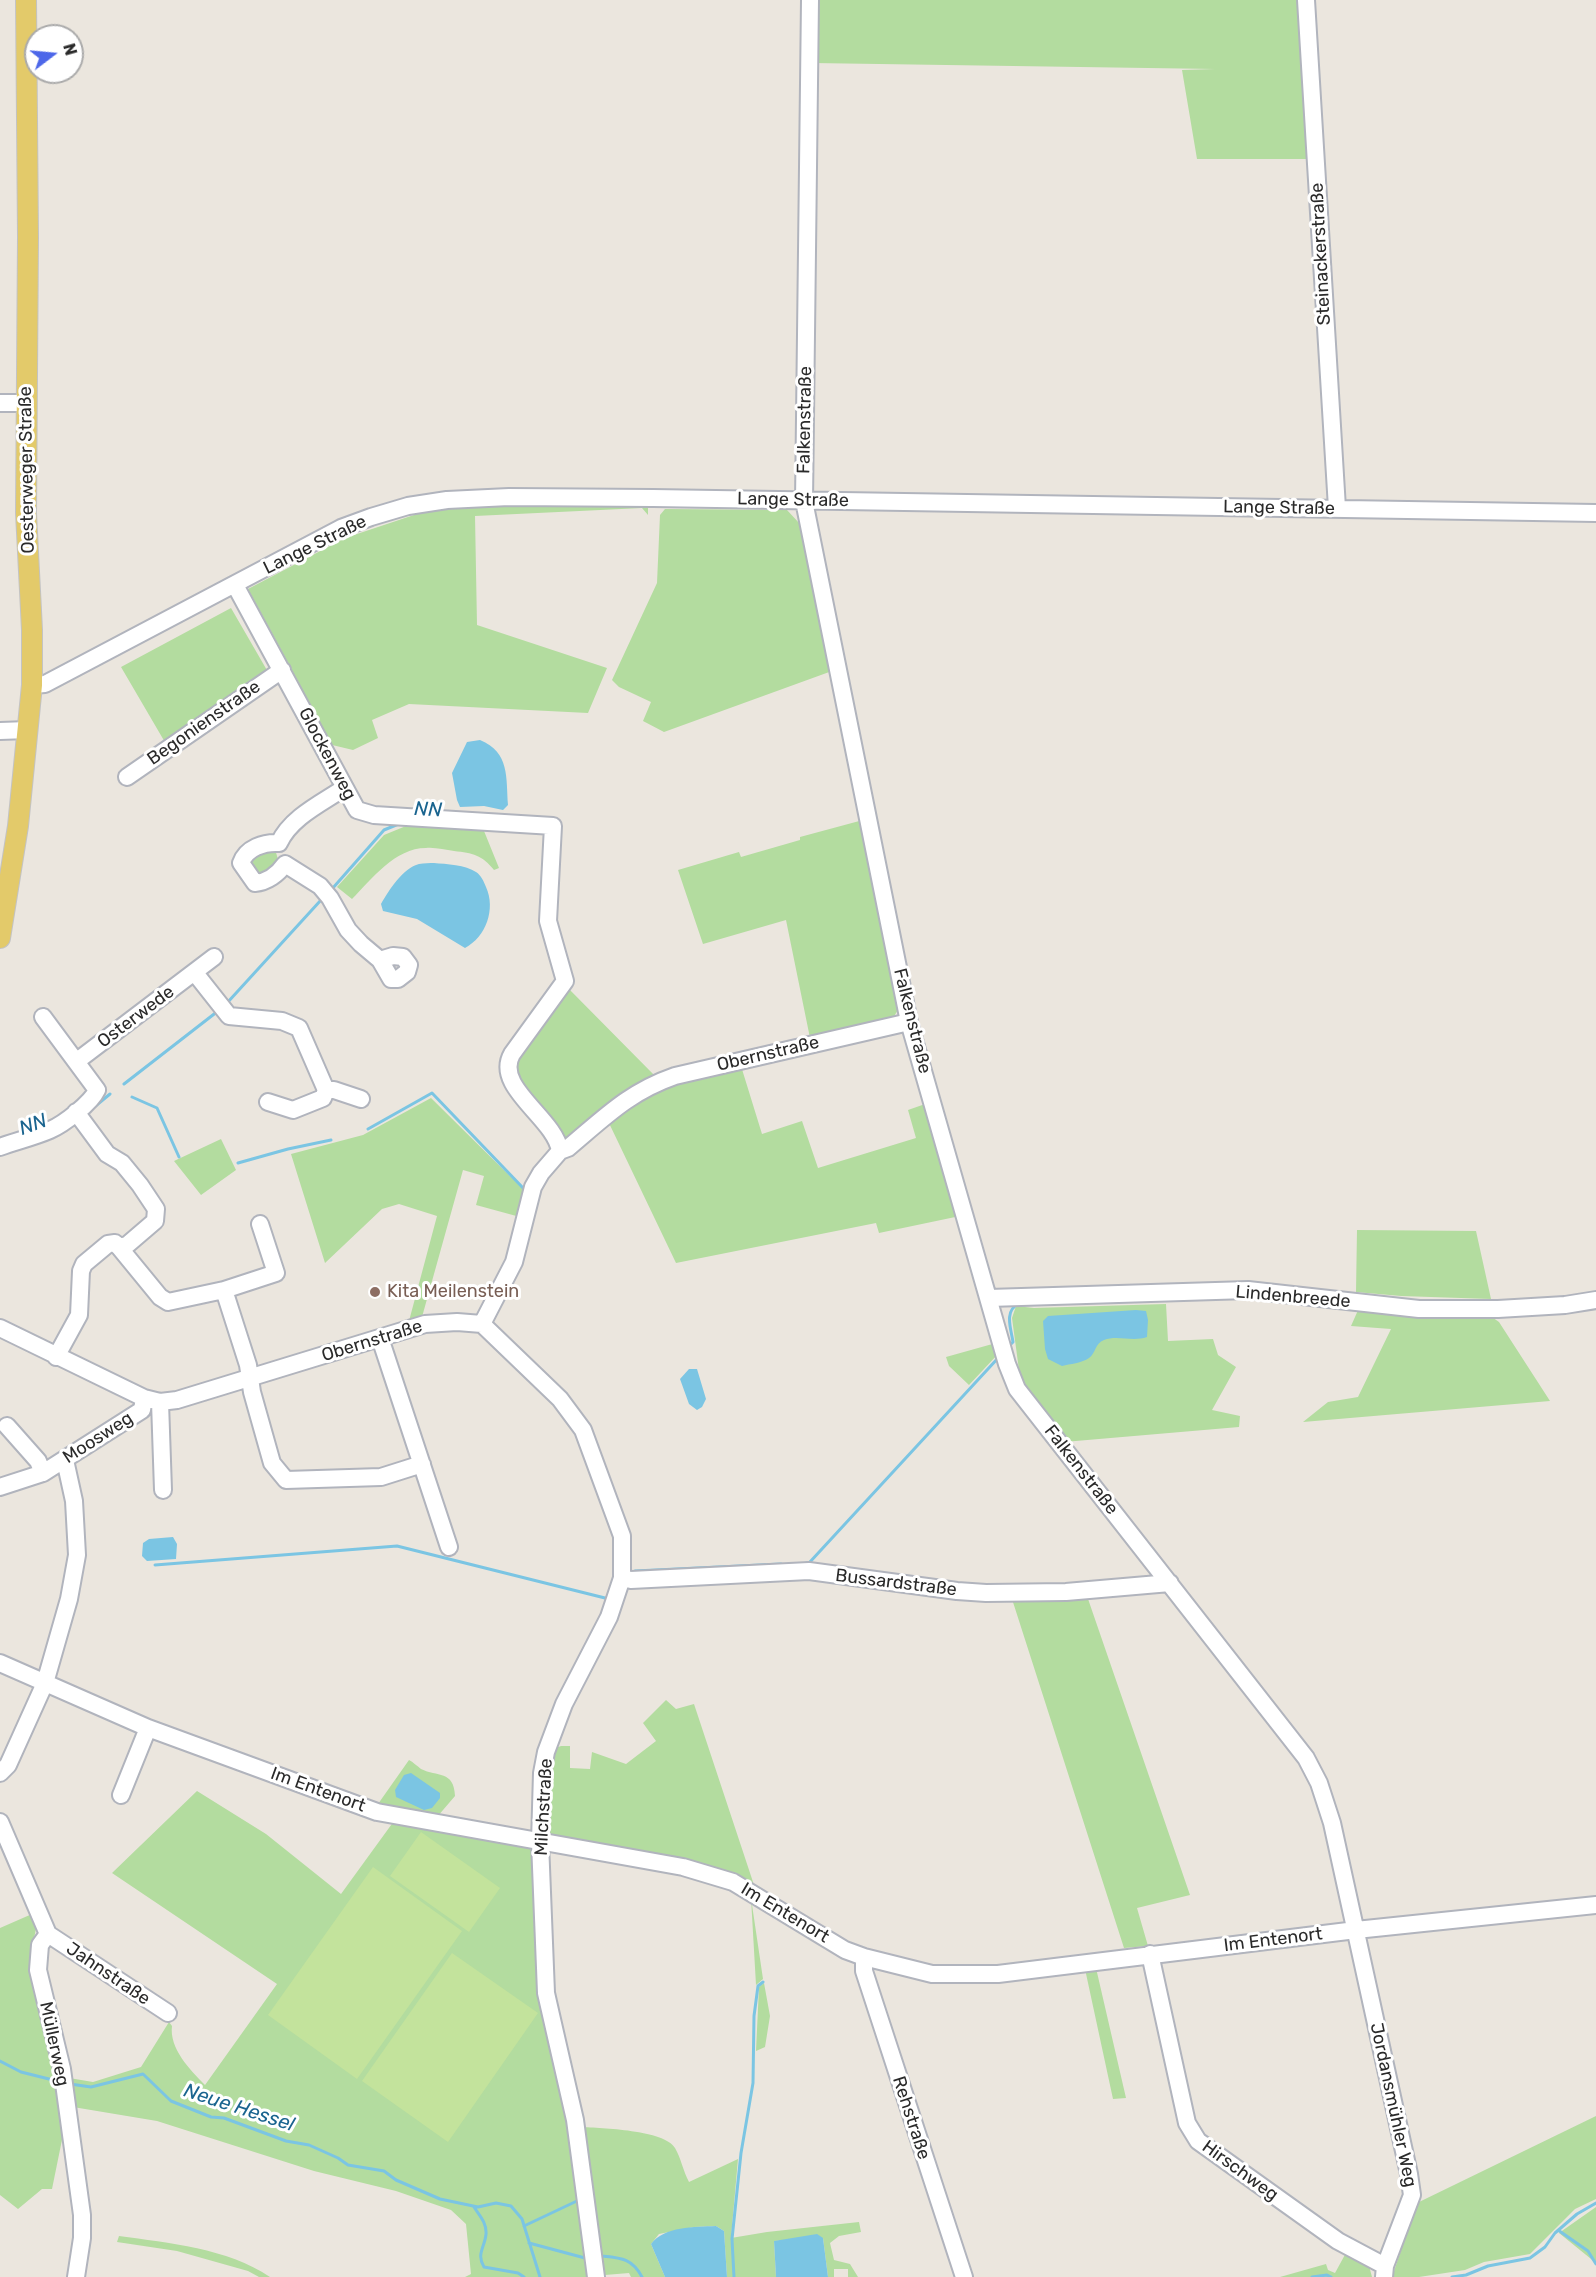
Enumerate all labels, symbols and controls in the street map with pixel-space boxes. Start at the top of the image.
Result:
north arrow [24,24,84,84]
text: N [59,41,81,58]
street label: Steinackerstraße [1306,182,1336,326]
street label: Falkenstraße [793,366,817,474]
street label: Oesterweger Straße [15,386,39,554]
street label: Lange Straße [737,488,849,512]
street label: Lange Straße [1223,496,1335,520]
street label: Lange Straße [260,511,370,579]
street label: Begonienstraße [143,676,265,770]
street label: Glockenweg [294,704,360,804]
water label: NN [413,797,443,823]
street label: Falkenstraße [888,966,936,1076]
street label: Osterwede [93,981,179,1053]
street label: Obernstraße [715,1032,821,1076]
water label: NN [16,1109,50,1141]
place label: Kita Meilenstein [387,1281,519,1303]
street label: Lindenbreede [1235,1281,1351,1313]
marker: Kita Meilenstein [368,1285,382,1299]
street label: Obernstraße [319,1315,425,1367]
street label: Moosweg [59,1407,137,1469]
street label: Falkenstraße [1039,1421,1123,1519]
street label: Bussardstraße [834,1565,958,1601]
street label: Milchstraße [531,1758,557,1856]
street label: Im Entenort [268,1763,368,1817]
street label: Im Entenort [737,1878,833,1948]
street label: Im Entenort [1222,1923,1324,1957]
street label: Jahnstraße [62,1938,154,2010]
street label: Müllerweg [35,2000,73,2088]
street label: Jordansmühler Weg [1365,2021,1421,2189]
street label: Rehstraße [887,2074,935,2162]
water label: Neue Hessel [181,2079,297,2137]
street label: Hirschweg [1198,2136,1282,2206]

